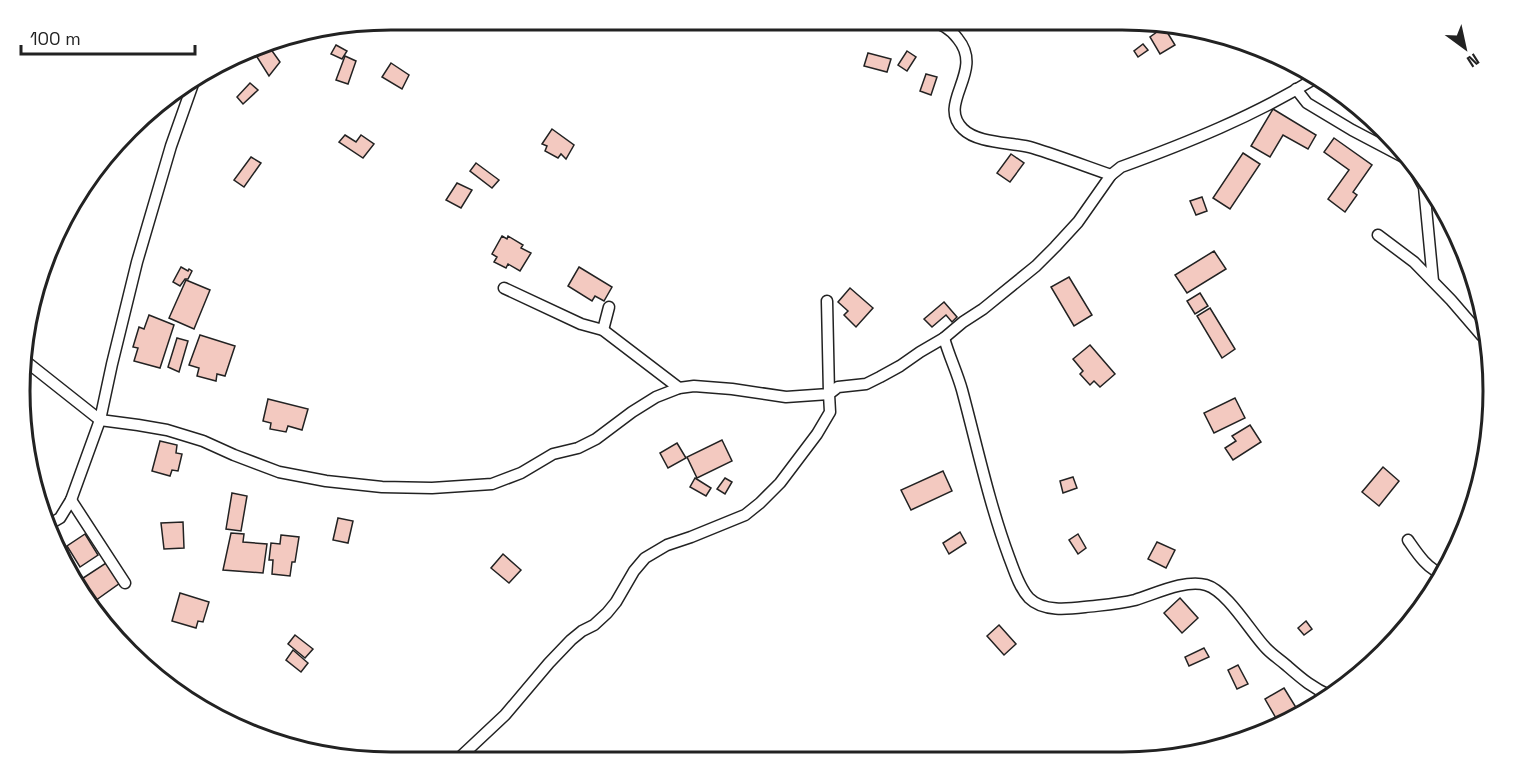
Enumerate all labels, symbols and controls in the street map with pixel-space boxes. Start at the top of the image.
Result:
scale bar [21,18,195,56]
north arrow [1435,18,1495,78]
text: 100 m [30,27,81,50]
text: N [1463,48,1483,72]

